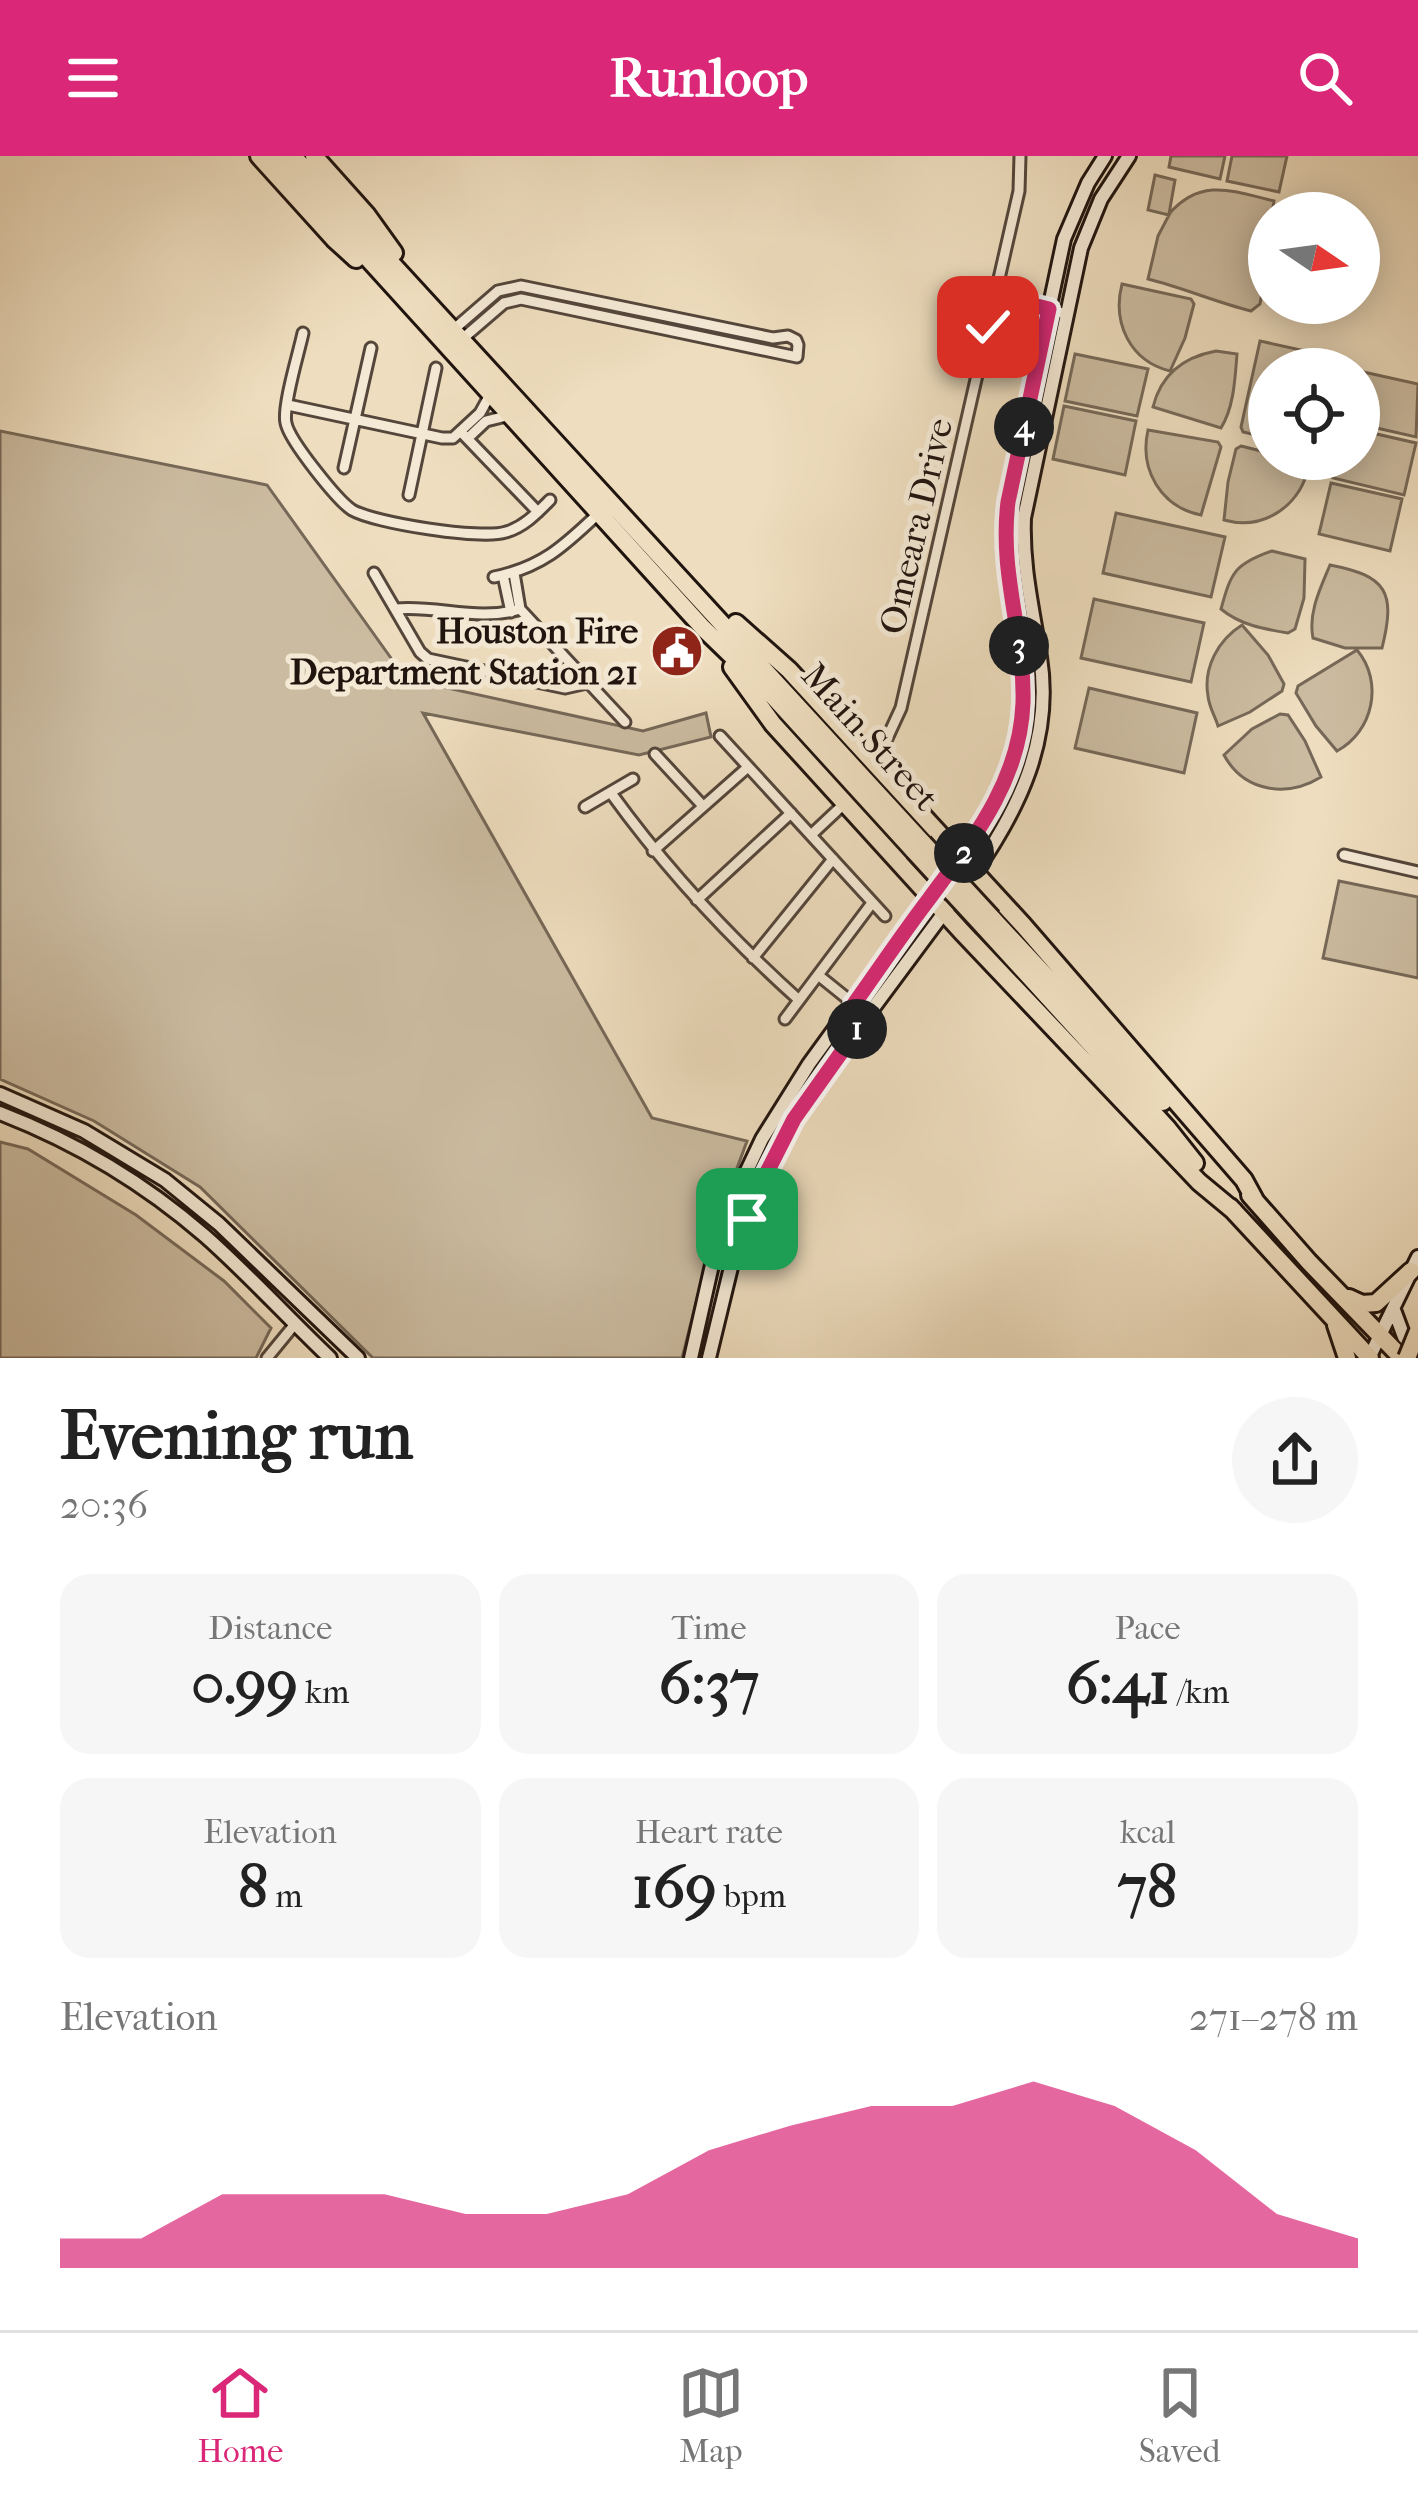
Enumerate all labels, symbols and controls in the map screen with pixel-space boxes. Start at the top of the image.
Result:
icon: menu [60,45,126,111]
icon: search [1292,45,1358,111]
text: Runloop [610,47,808,110]
north arrow [1248,192,1380,324]
map controls [1248,192,1380,480]
pin [937,276,1039,378]
icon: check [955,294,1021,360]
button: locate [1248,348,1380,480]
pin: 4 [994,397,1054,457]
text: 4 [1014,407,1034,446]
street label: Omeara Drive [871,414,961,638]
place label: Houston Fire Department Station 21 [290,610,638,693]
pin: 3 [989,616,1049,676]
public building icon: Houston Fire Department Station 21 [649,623,705,679]
text: 3 [1012,626,1026,665]
street label: Main Street [793,654,947,819]
pin: 2 [934,823,994,883]
text: 2 [956,833,972,872]
pin: 1 [827,999,887,1059]
text: 1 [851,1009,863,1048]
pin [696,1168,798,1270]
icon: arrive [714,1186,780,1252]
button: share [1232,1397,1358,1523]
text: Evening run [60,1398,413,1475]
text: 20:36 [60,1482,148,1528]
text: Distance [208,1609,332,1648]
text: Time [671,1609,746,1648]
text: Pace [1115,1609,1181,1648]
text: 0.99 [191,1648,298,1719]
text: 6:37 [659,1648,759,1719]
text: 6:41 [1066,1648,1170,1719]
text: km [298,1673,349,1712]
text: /km [1170,1673,1229,1712]
text: Elevation [204,1813,337,1852]
text: Heart rate [635,1813,783,1852]
text: kcal [1120,1813,1175,1852]
text: 8 [238,1852,268,1923]
text: 169 [632,1852,717,1923]
text: 78 [1118,1852,1177,1923]
text: m [268,1877,303,1916]
text: bpm [717,1877,786,1916]
text: Elevation [60,1994,218,2040]
text: 271–278 m [1189,1994,1358,2040]
tab: Home [197,2360,283,2471]
tab: Map [678,2360,744,2471]
tab: Saved [1139,2360,1221,2471]

